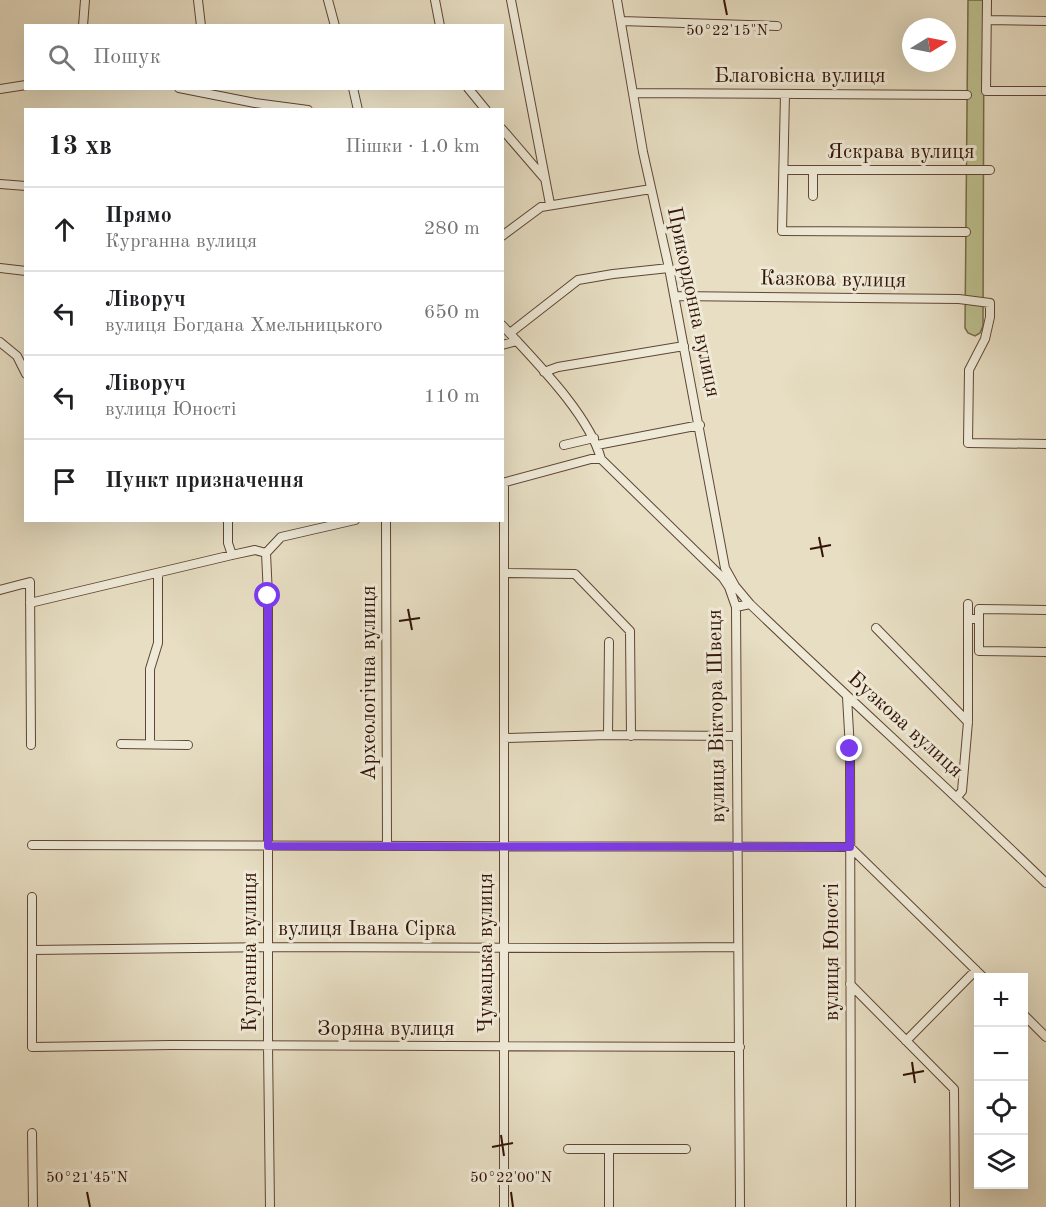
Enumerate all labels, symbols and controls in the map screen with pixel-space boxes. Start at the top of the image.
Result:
north arrow [902,18,956,72]
search box [24,24,504,90]
text: 50°22'15"N [686,24,768,39]
icon: search [45,41,78,74]
text: Пошук [93,46,161,68]
street label: Благовісна вулиця [714,66,886,87]
text: 13 хв [48,134,112,160]
text: Пішки · 1.0 km [345,137,480,157]
street label: Яскрава вулиця [827,142,975,163]
text: Прямо [105,205,172,227]
street label: Прикордонна вулиця [663,205,723,399]
icon: ahead [48,213,81,246]
text: 280 m [424,219,480,239]
text: Курганна вулиця [105,232,257,252]
street label: Казкова вулиця [760,268,906,292]
text: Ліворуч [105,289,186,311]
icon: left [48,297,81,330]
text: 650 m [424,303,480,323]
text: вулиця Богдана Хмельницького [105,316,383,336]
text: Ліворуч [105,373,186,395]
icon: left [48,381,81,414]
text: 110 m [424,387,480,407]
text: вулиця Юності [105,400,236,420]
icon: arrive [48,465,81,498]
text: Пункт призначення [105,470,304,492]
route start [254,582,280,608]
street label: Археологічна вулиця [359,585,380,781]
street label: вулиця Віктора Швеця [705,609,729,823]
street label: Бузкова вулиця [843,668,967,782]
route end [836,735,862,761]
street label: Курганна вулиця [240,872,261,1032]
street label: Чумацька вулиця [476,873,497,1033]
street label: вулиця Юності [822,883,843,1021]
street label: вулиця Івана Сірка [278,919,456,940]
map controls [974,973,1028,1189]
button: + [974,973,1028,1027]
street label: Зоряна вулиця [317,1019,455,1040]
button: − [974,1027,1028,1081]
button: locate [974,1081,1028,1135]
button: layers [974,1135,1028,1189]
text: 50°21'45"N [46,1171,128,1186]
text: 50°22'00"N [470,1171,552,1186]

